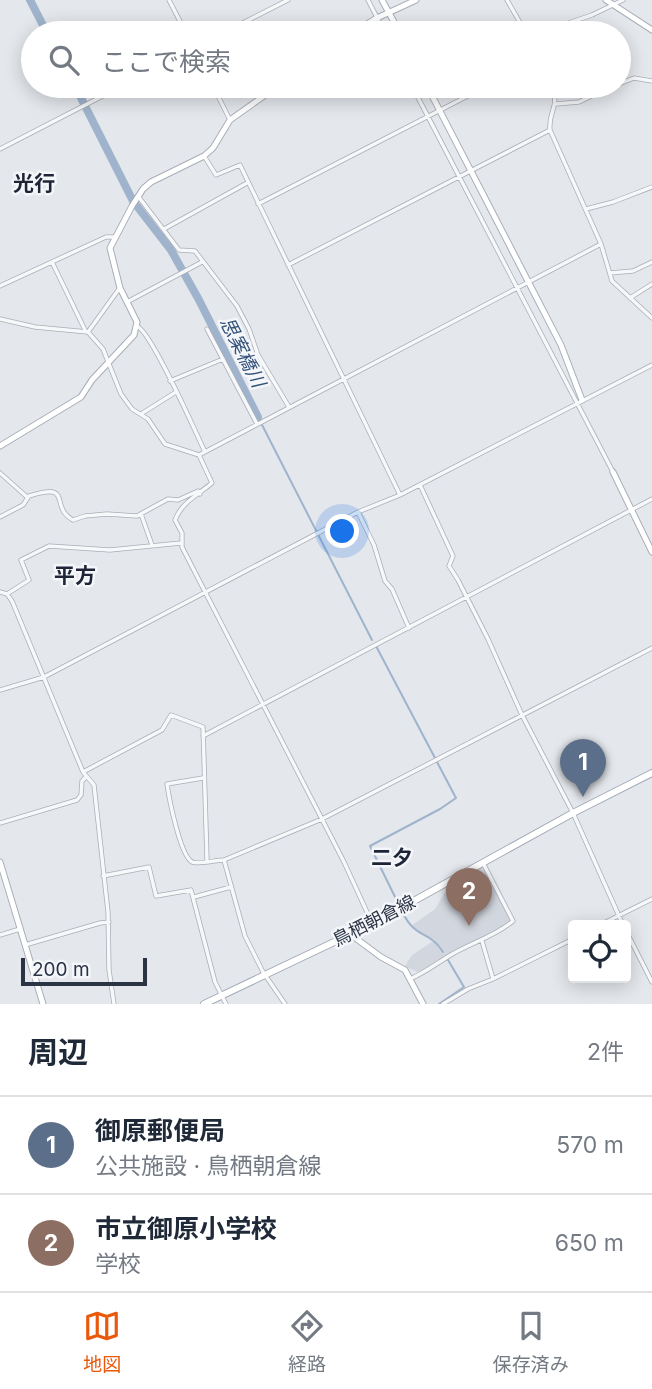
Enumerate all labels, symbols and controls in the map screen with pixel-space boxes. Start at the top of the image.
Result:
search box [21,21,631,98]
icon: search [45,41,83,79]
text: ここで検索 [101,46,231,77]
district label: 光行 [13,171,55,196]
water label: 思案橋川 [215,313,271,393]
your location [325,514,359,548]
district label: 平方 [54,563,96,588]
pin: 1 [560,739,606,797]
district label: 二夕 [371,845,413,870]
pin: 2 [446,868,492,926]
street label: 鳥栖朝倉線 [329,891,419,950]
map controls [568,920,631,983]
button: locate [568,920,631,983]
scale bar [21,955,147,987]
text: 200 m [32,958,90,981]
text: 周辺 [28,1034,88,1070]
text: 2件 [587,1038,624,1066]
text: 御原郵便局 [95,1115,225,1146]
text: 1 [46,1131,56,1159]
text: 570 m [556,1131,624,1159]
text: 公共施設 · 鳥栖朝倉線 [95,1152,322,1180]
text: 市立御原小学校 [95,1213,277,1244]
text: 2 [44,1229,58,1257]
text: 650 m [555,1229,624,1257]
text: 学校 [95,1250,141,1278]
tab: 地図 [83,1307,121,1376]
tab: 経路 [288,1307,326,1376]
tab: 保存済み [493,1307,569,1376]

